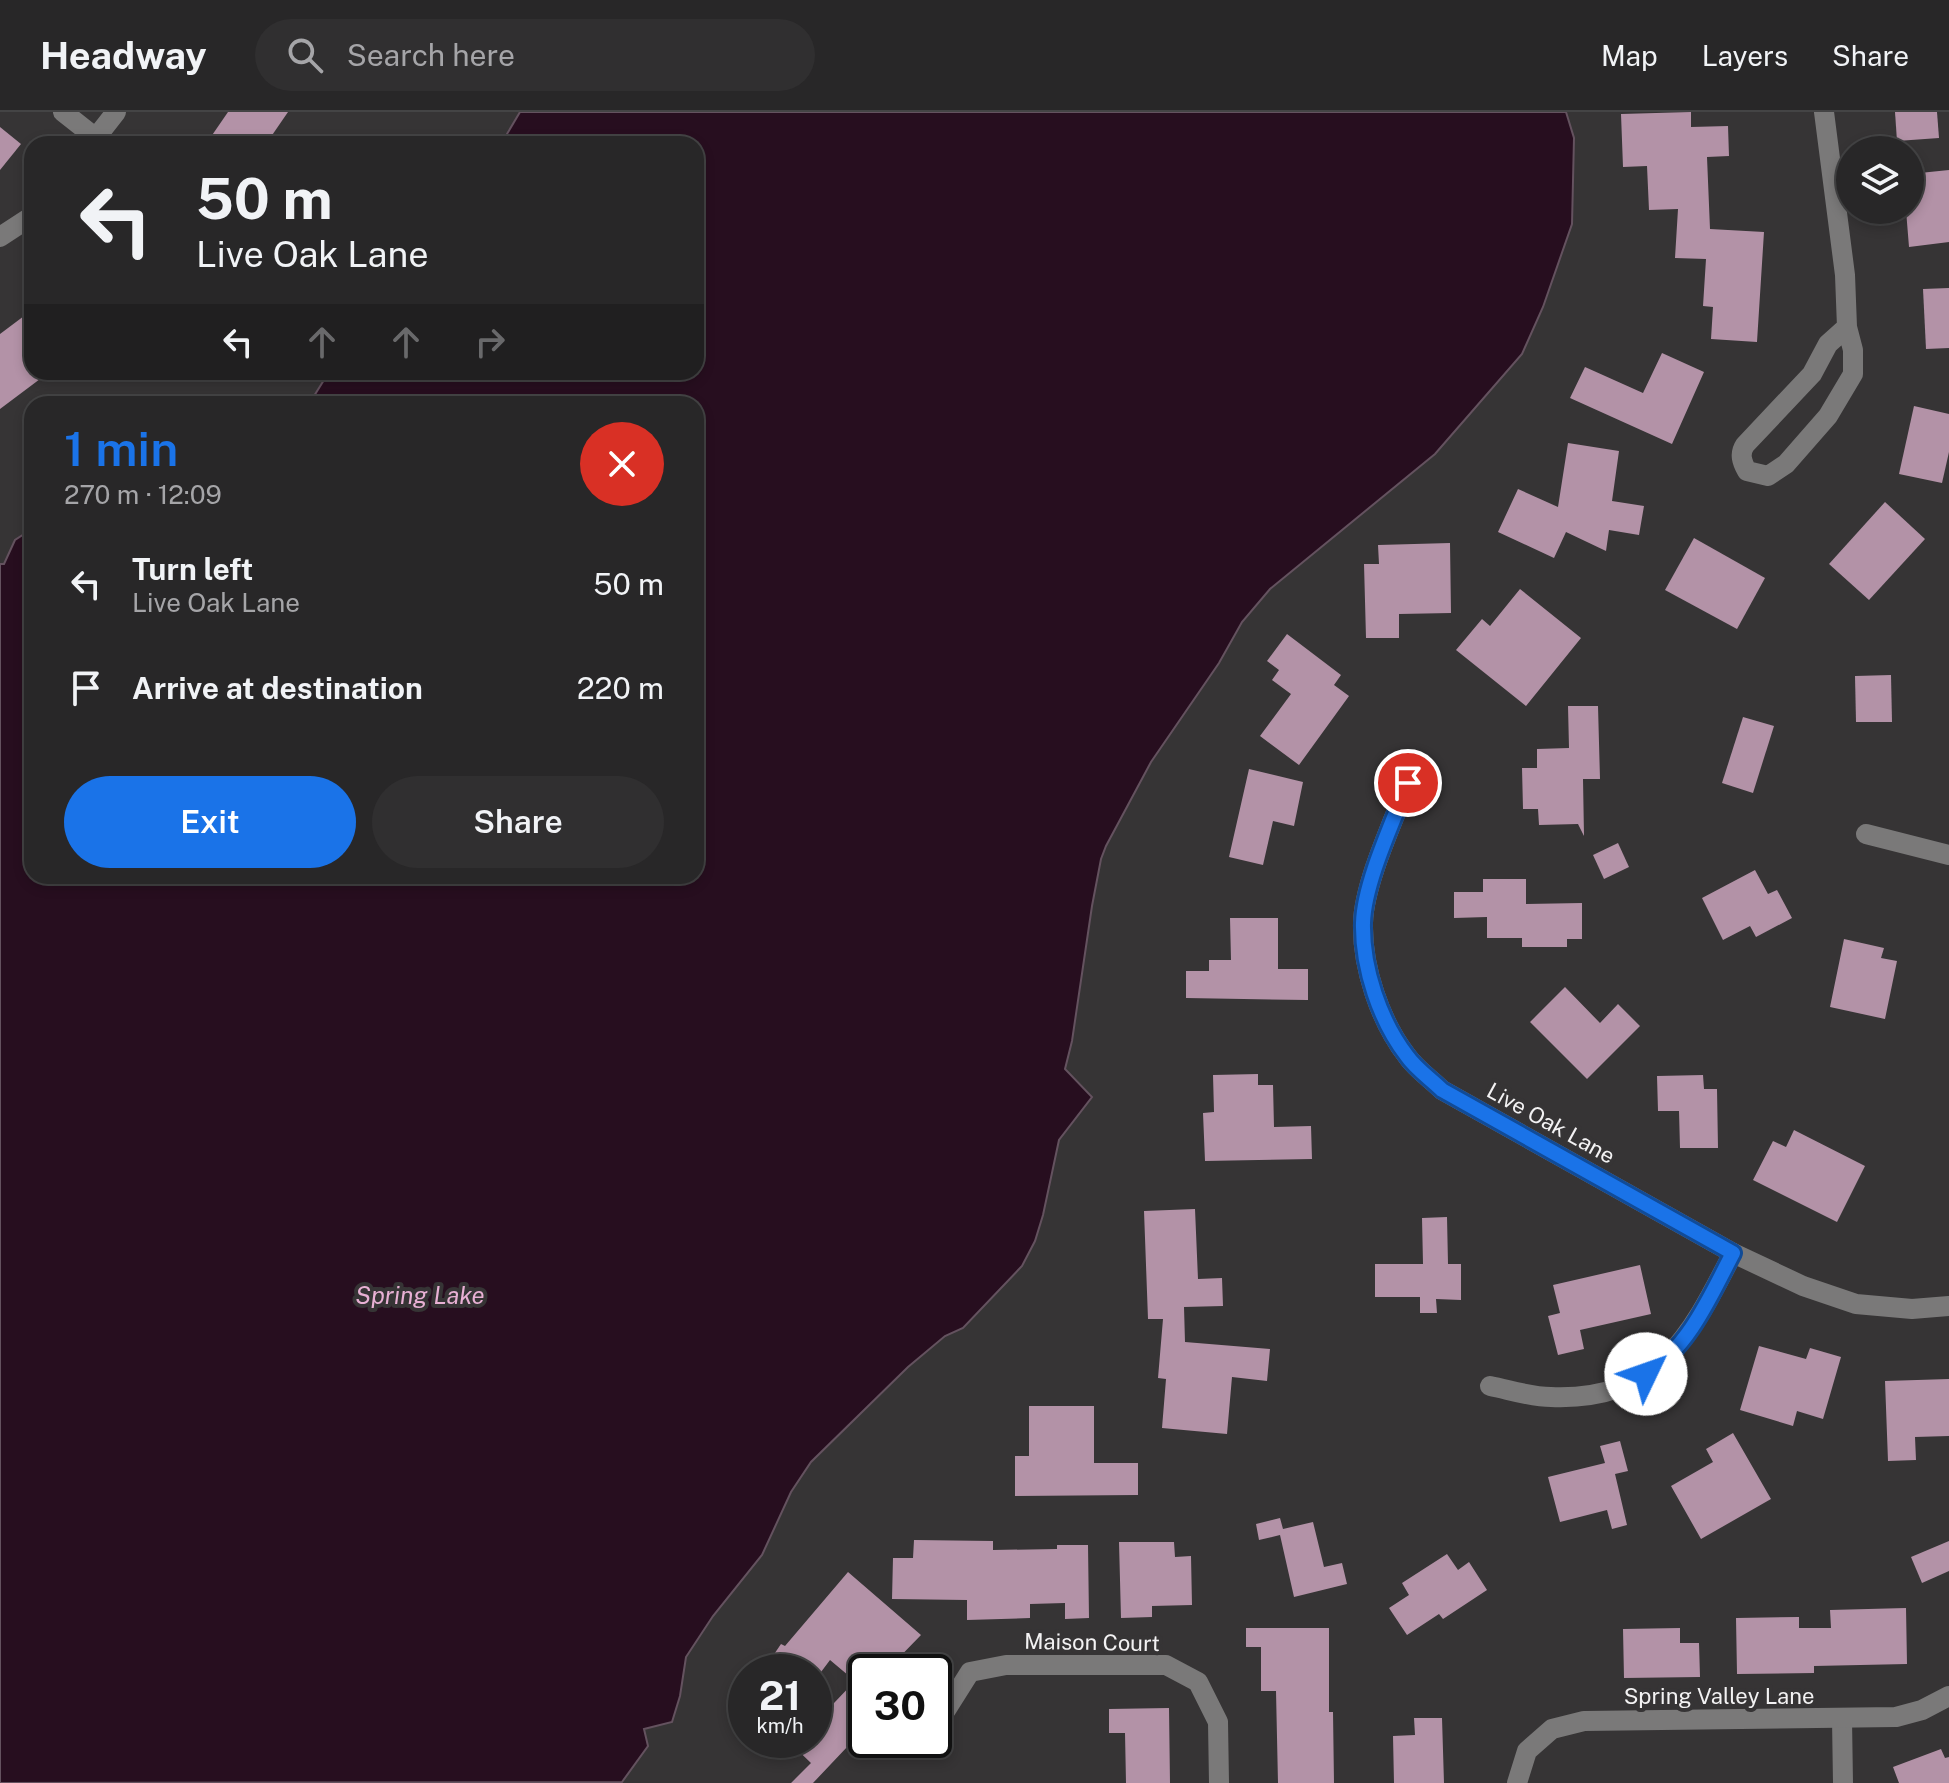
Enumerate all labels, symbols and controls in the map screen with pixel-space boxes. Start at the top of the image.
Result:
search box [255,19,815,91]
text: Headway [40,33,207,78]
icon: search [283,33,327,77]
text: Search here [347,37,515,73]
text: Map [1601,39,1658,72]
text: Layers [1702,39,1788,72]
text: Share [1832,39,1909,72]
map controls [1836,136,1924,224]
button: layers [1836,136,1924,224]
text: 50 m [196,166,333,232]
icon: left [64,168,168,272]
text: Live Oak Lane [196,233,429,275]
icon: left [216,320,260,364]
icon: ahead [300,320,344,364]
icon: ahead [384,320,428,364]
icon: right [468,320,512,364]
text: 1 min [64,420,178,477]
button: close [580,422,664,506]
text: 270 m · 12:09 [64,479,222,510]
text: Turn left [132,551,253,587]
icon: left [64,562,108,606]
text: 50 m [593,566,664,602]
text: Live Oak Lane [132,587,300,618]
icon: arrive [64,666,108,710]
text: Arrive at destination [132,670,423,706]
text: 220 m [577,670,664,706]
pin [1374,749,1442,817]
icon: arrive [1386,761,1430,805]
button: Exit [64,776,356,868]
button: Share [372,776,664,868]
street label: Live Oak Lane [1483,1077,1619,1169]
water label: Spring Lake [355,1281,485,1309]
position arrow [1604,1332,1688,1416]
street label: Maison Court [1024,1628,1160,1656]
speed limit sign: 30 [848,1654,952,1758]
text: 21 [759,1672,801,1719]
street label: Spring Valley Lane [1624,1683,1814,1709]
text: km/h [756,1714,804,1738]

